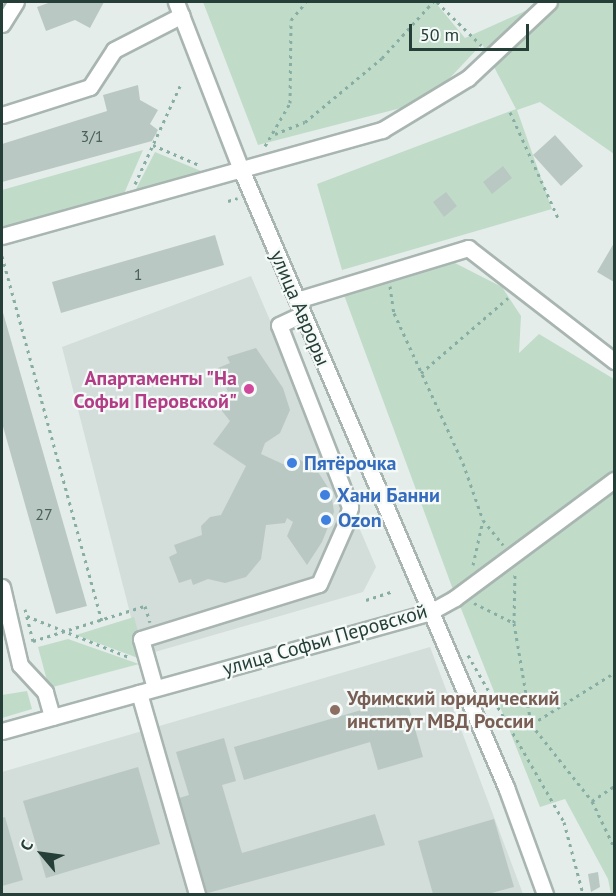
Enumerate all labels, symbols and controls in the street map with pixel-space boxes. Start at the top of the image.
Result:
scale bar [412,12,532,50]
text: 50 m [420,23,459,46]
house number: 3/1 [80,126,104,146]
street label: улица Авроры [265,246,335,370]
house number: 1 [134,264,142,284]
place label: Апартаменты "На Софьи Перовской" [74,366,237,413]
marker: Апартаменты "На Софьи Перовской" [242,382,256,396]
place label: Пятёрочка [304,451,397,475]
marker: Пятёрочка [285,456,299,470]
place label: Хани Банни [337,483,440,507]
marker: Хани Банни [318,488,332,502]
house number: 27 [35,504,53,524]
place label: Ozon [338,508,382,532]
marker: Ozon [319,513,333,527]
street label: улица Софьи Перовской [220,599,430,681]
place label: Уфимский юридический институт МВД России [347,686,560,733]
marker: Уфимский юридический институт МВД России [328,703,342,717]
north arrow [12,824,72,884]
text: С [15,837,37,854]

